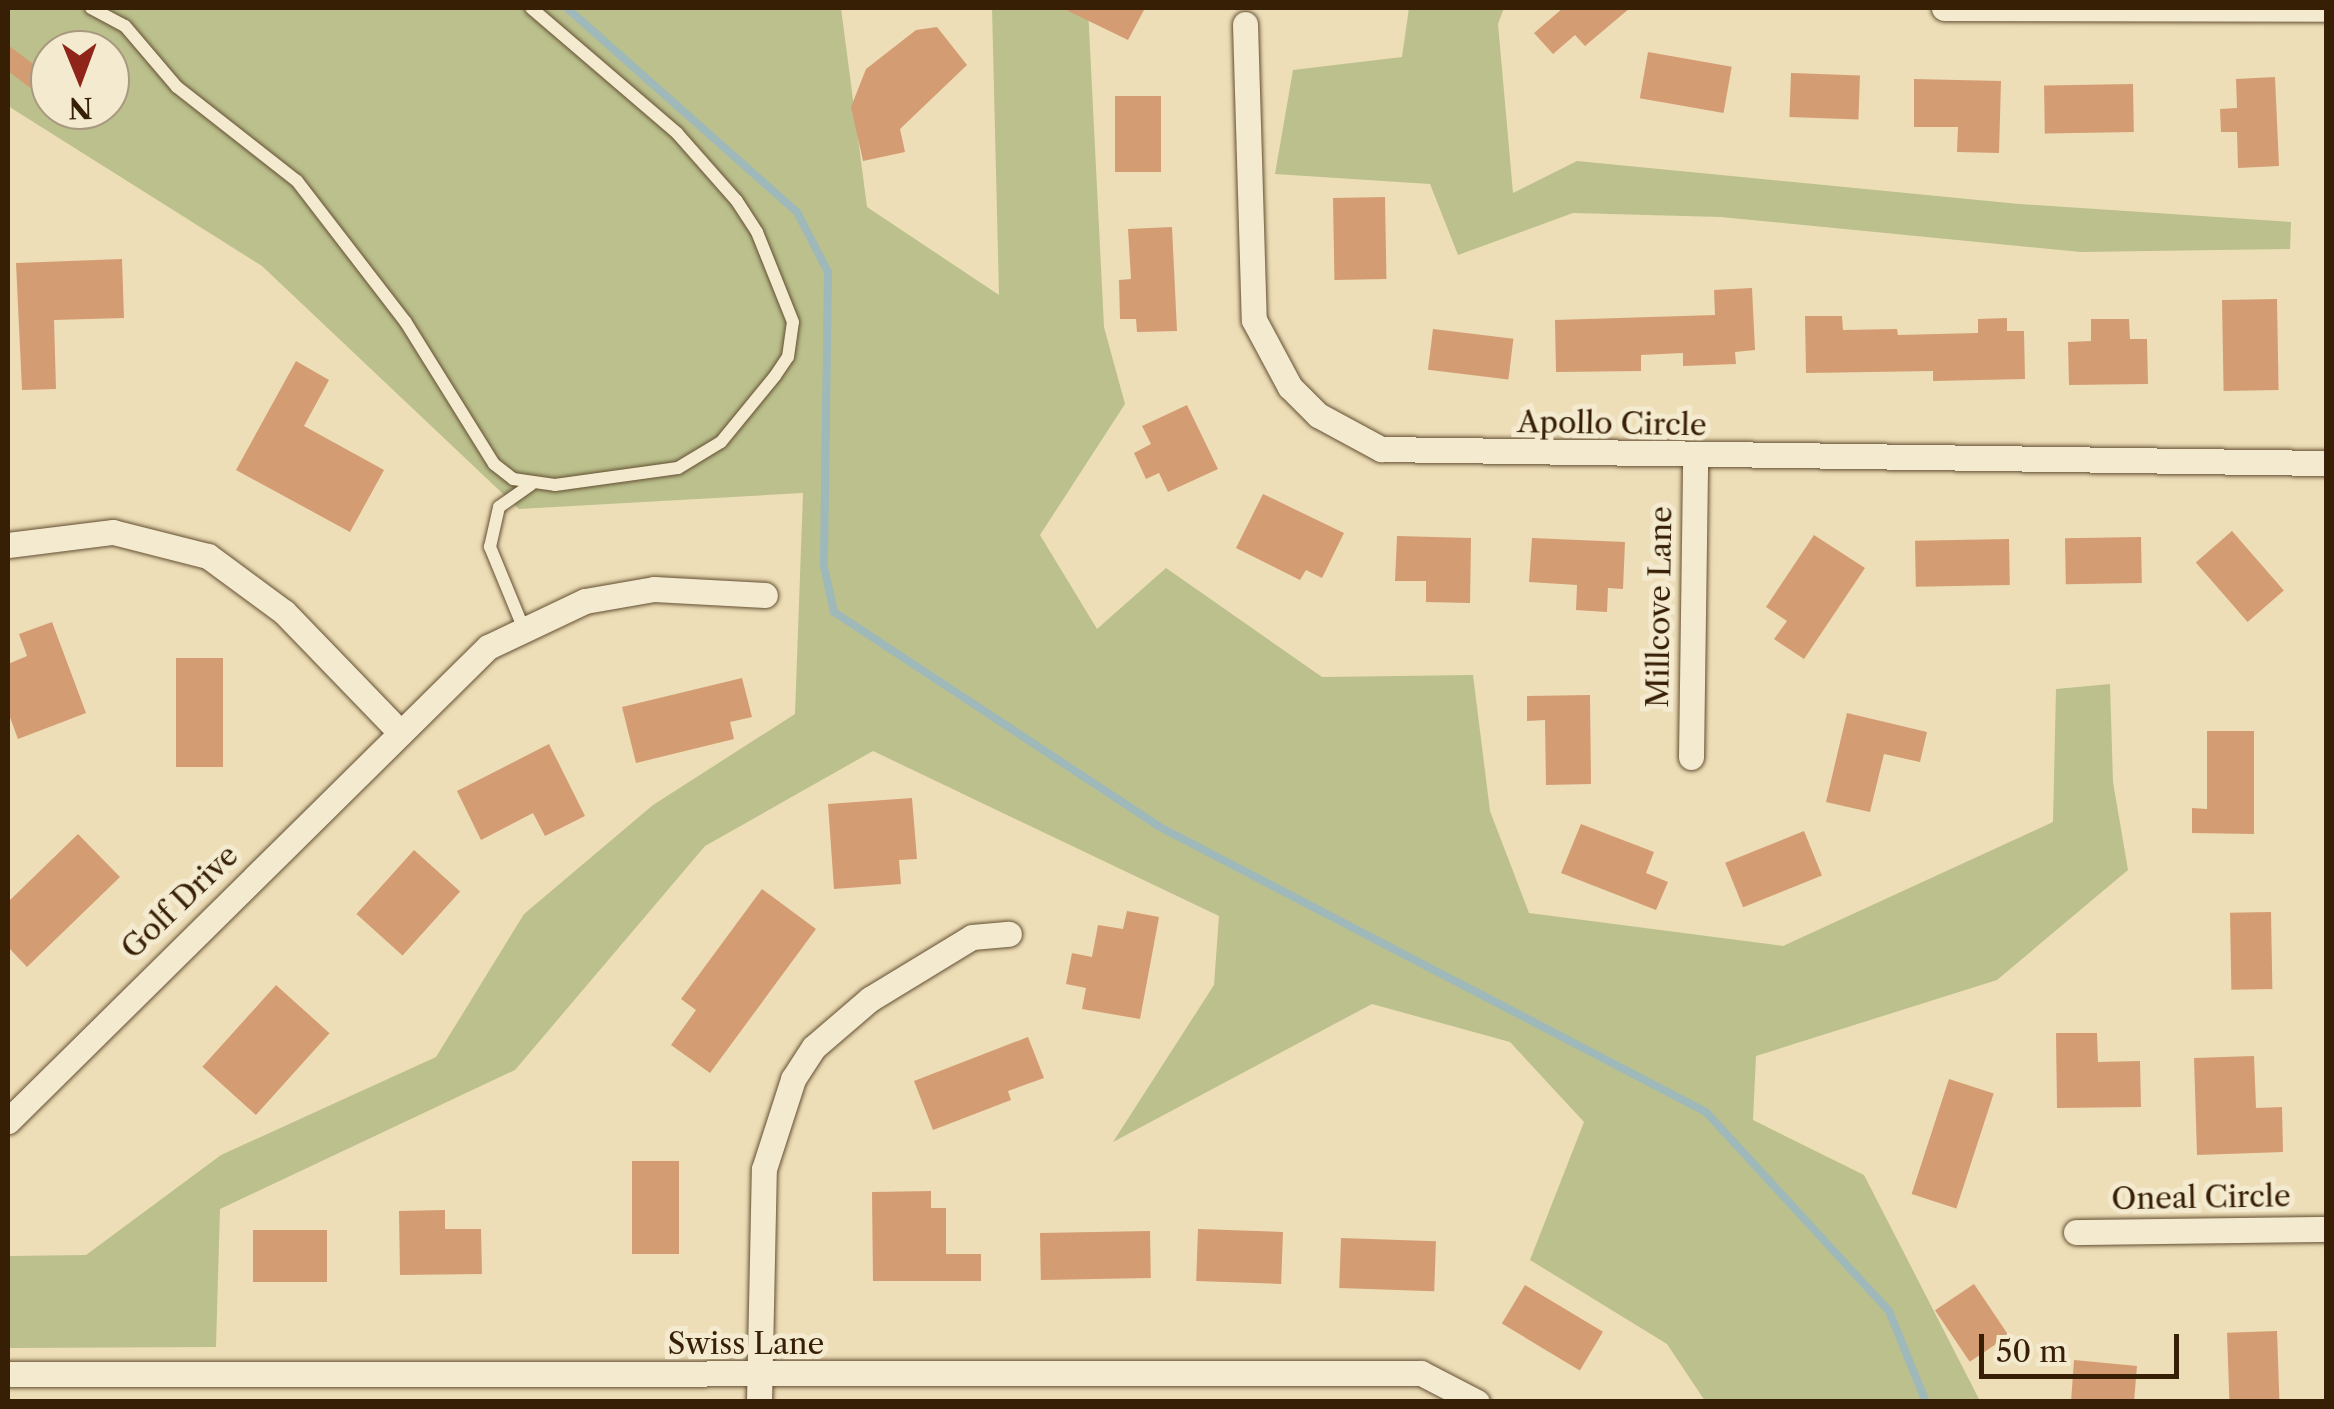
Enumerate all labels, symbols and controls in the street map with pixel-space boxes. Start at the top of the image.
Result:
north arrow [30,30,130,130]
text: N [68,91,93,125]
street label: Apollo Circle [1517,404,1707,444]
street label: Millcove Lane [1640,506,1680,708]
street label: Golf Drive [114,838,246,966]
street label: Oneal Circle [2111,1178,2291,1218]
scale bar [1984,1314,2184,1376]
street label: Swiss Lane [668,1326,824,1362]
text: 50 m [1996,1333,2067,1370]

